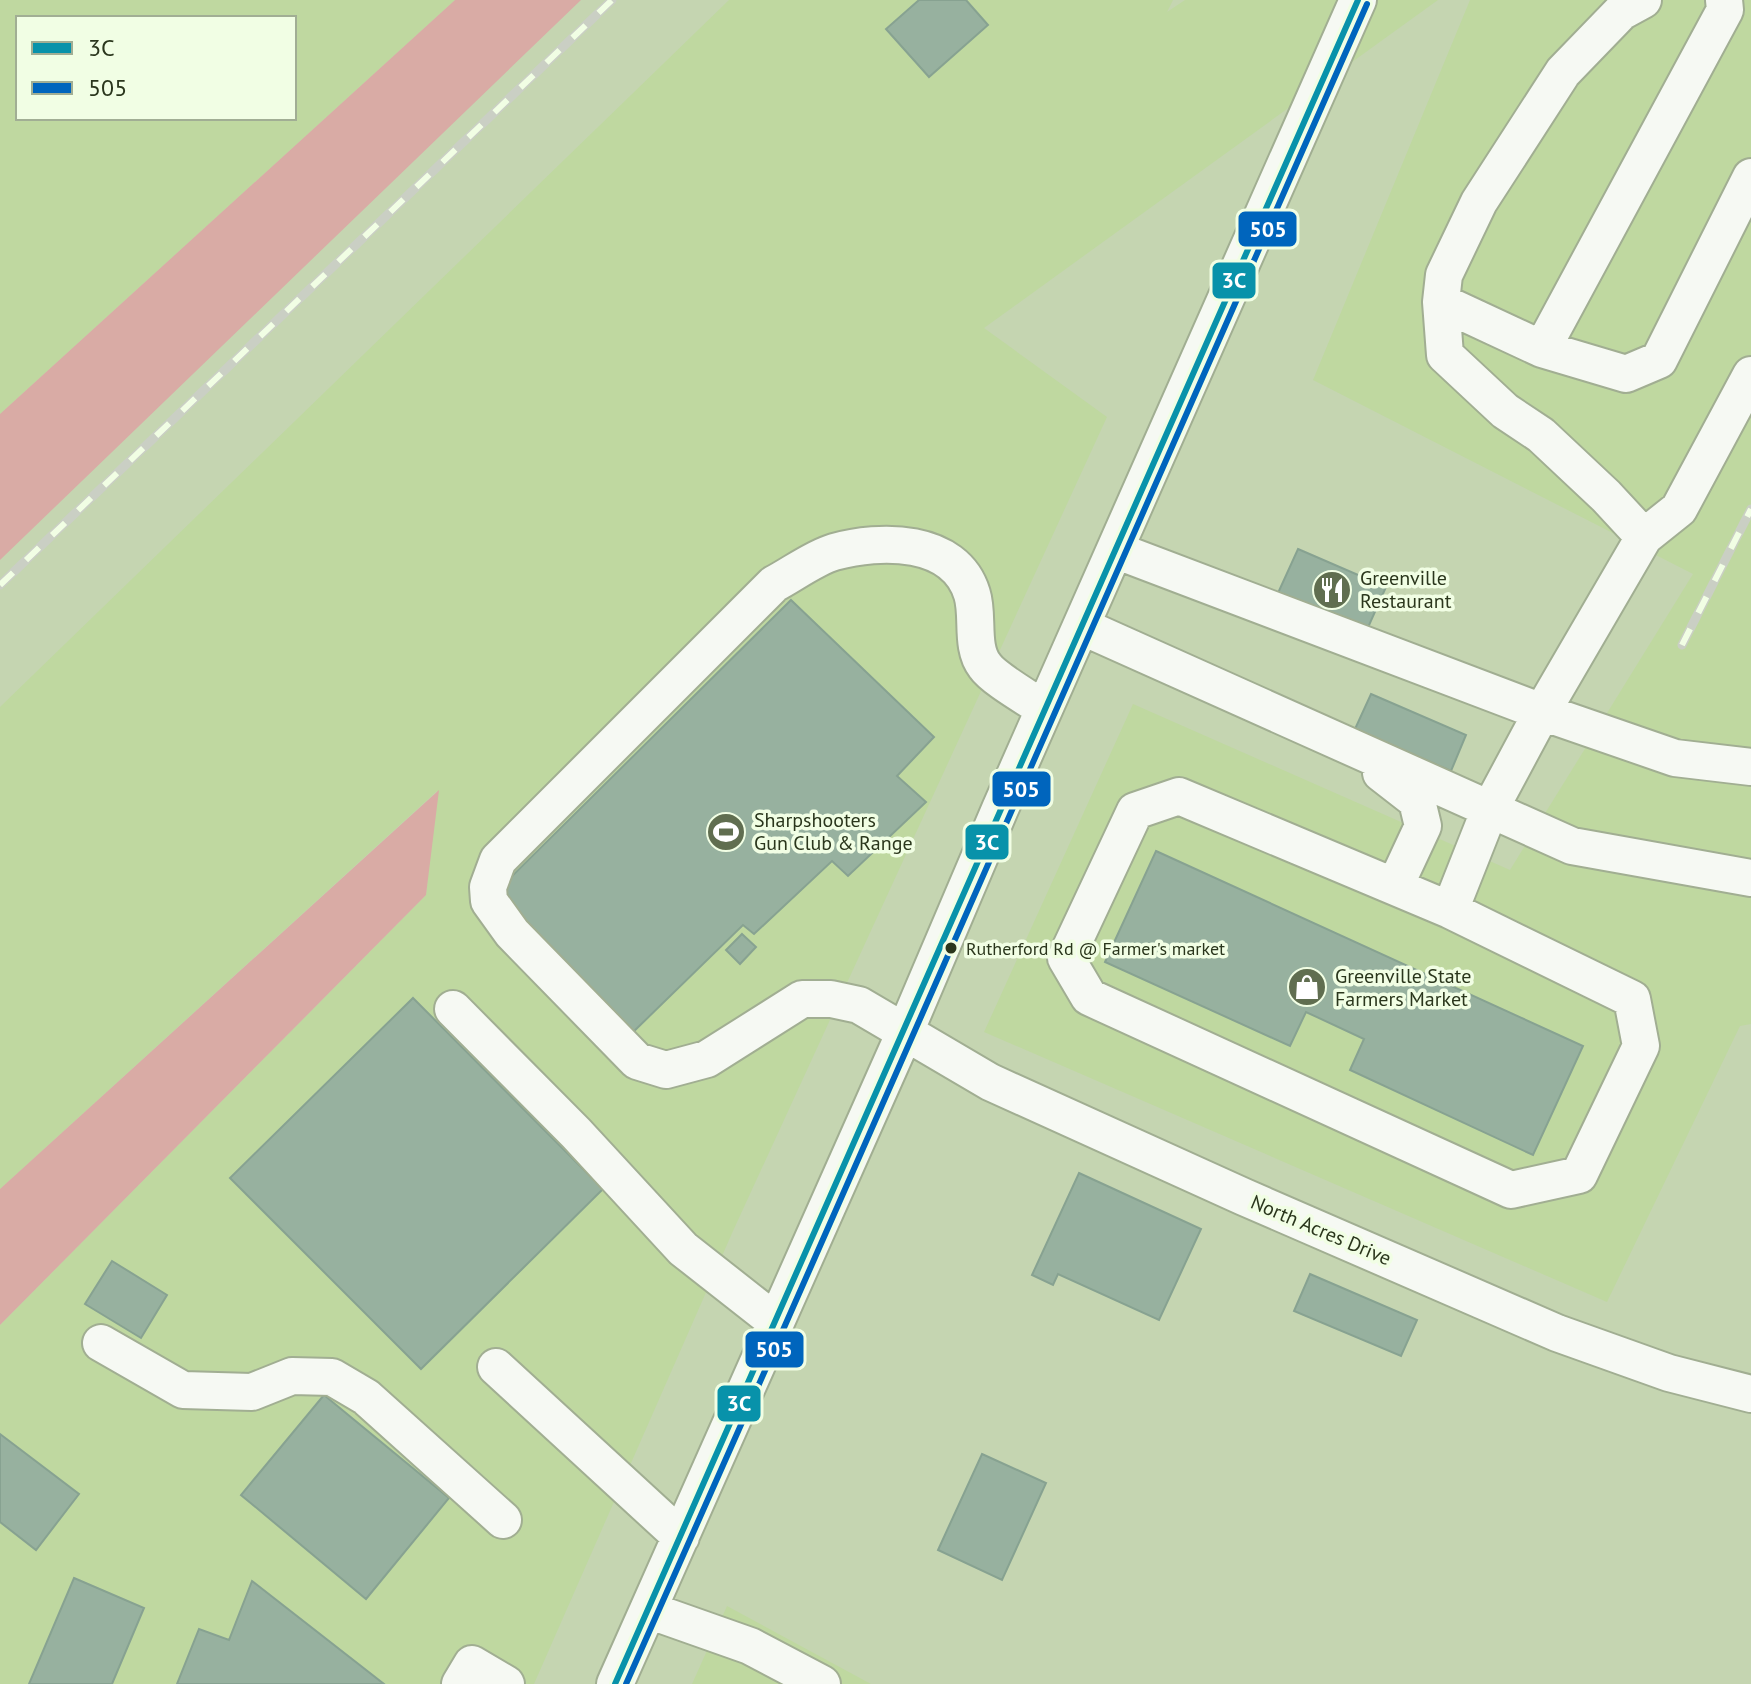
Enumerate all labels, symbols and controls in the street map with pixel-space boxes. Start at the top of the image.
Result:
legend [16,16,296,120]
text: 3C [88,32,115,63]
text: 505 [88,72,127,103]
line badge: 505 [1237,210,1298,248]
text: 505 [1249,215,1287,243]
line badge: 3C [1211,261,1257,300]
text: 3C [1222,266,1246,294]
place label: Greenville Restaurant [1360,565,1452,614]
restaurant icon: Greenville Restaurant [1311,569,1353,611]
line badge: 505 [991,770,1052,808]
text: 505 [1002,775,1040,803]
place label: Sharpshooters Gun Club & Range [754,807,913,856]
sports icon: Sharpshooters Gun Club & Range [705,811,747,853]
line badge: 3C [964,823,1010,861]
text: 3C [975,828,999,856]
place label: Rutherford Rd @ Farmer's market [966,937,1225,960]
marker: Rutherford Rd @ Farmer's market [943,940,959,956]
place label: Greenville State Farmers Market [1335,963,1471,1012]
shop icon: Greenville State Farmers Market [1286,966,1328,1008]
street label: North Acres Drive [1247,1189,1395,1271]
line badge: 505 [744,1330,805,1369]
text: 505 [755,1335,793,1363]
line badge: 3C [716,1384,762,1423]
text: 3C [727,1389,751,1417]

